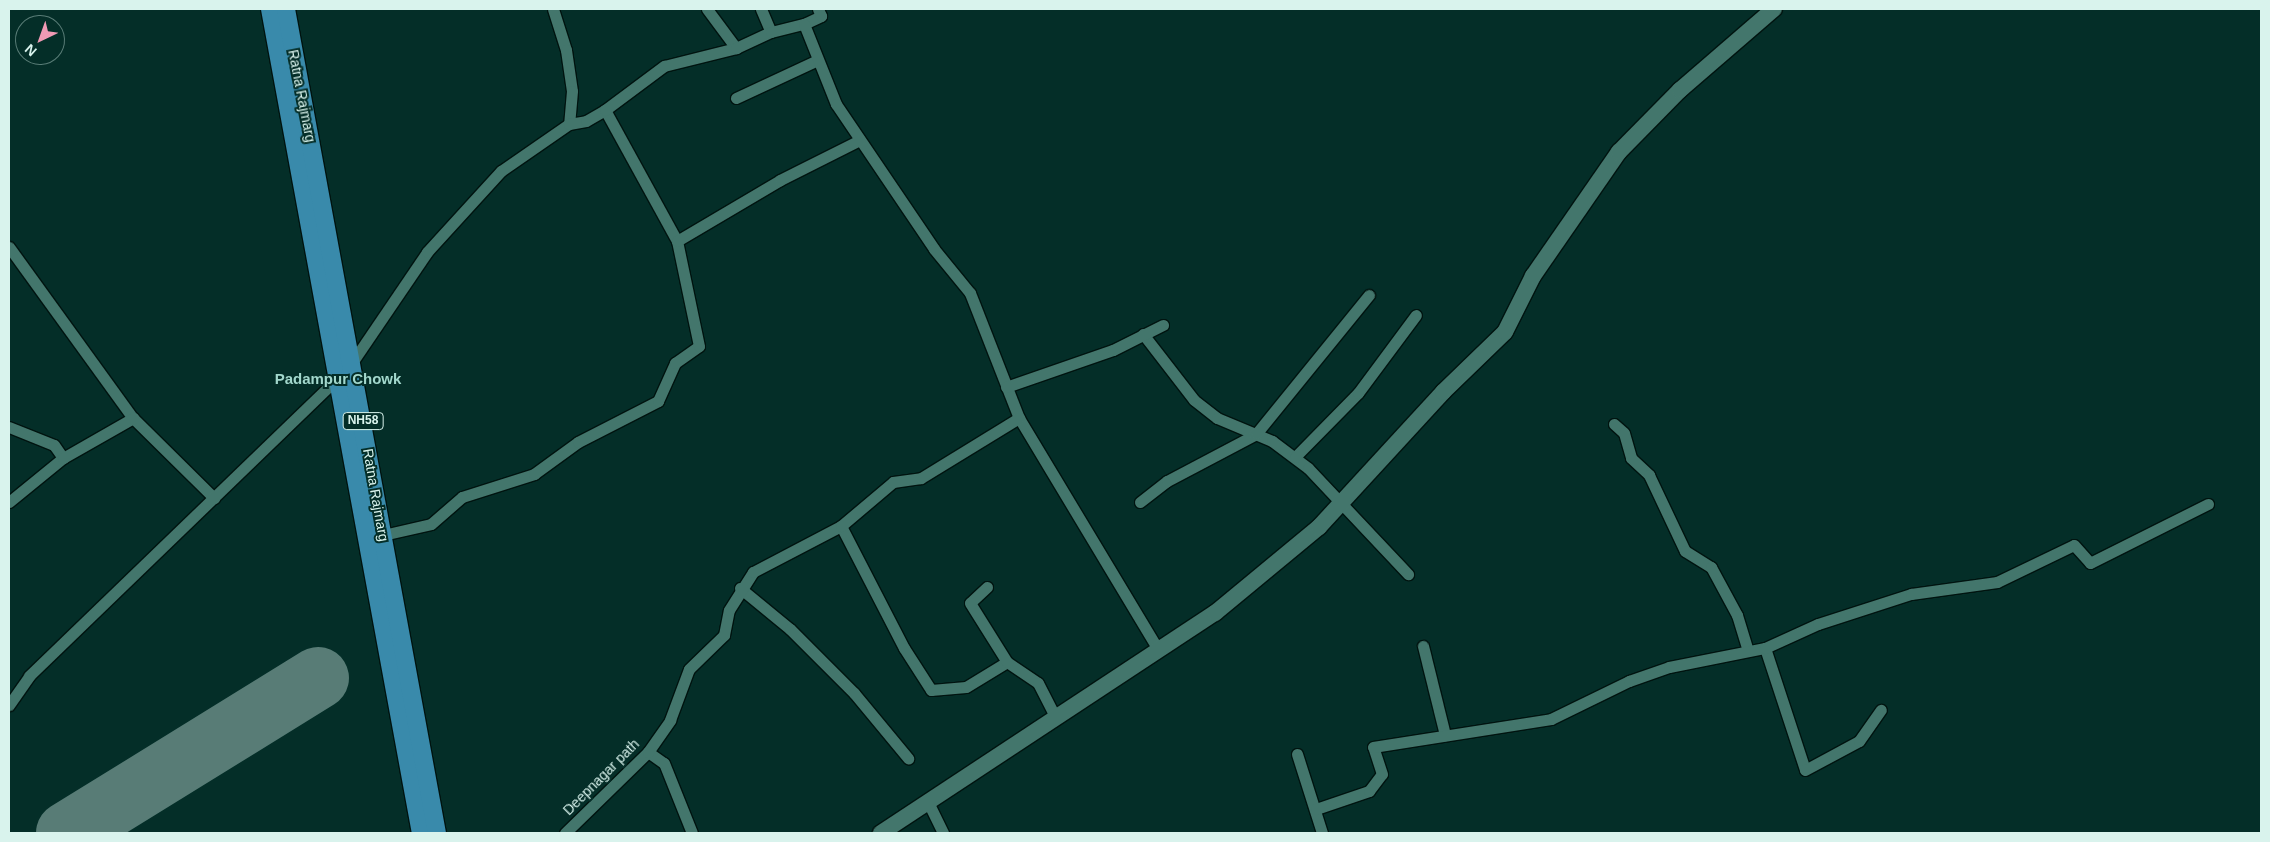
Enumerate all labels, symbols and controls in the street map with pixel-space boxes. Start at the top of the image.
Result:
north arrow [15,15,65,65]
text: N [22,41,40,60]
street label: Ratna Rajmarg [285,48,319,144]
district label: Padampur Chowk [275,370,401,388]
road number: NH58 [342,412,384,431]
street label: Ratna Rajmarg [360,447,392,543]
street label: Deepnagar path [560,736,642,818]

